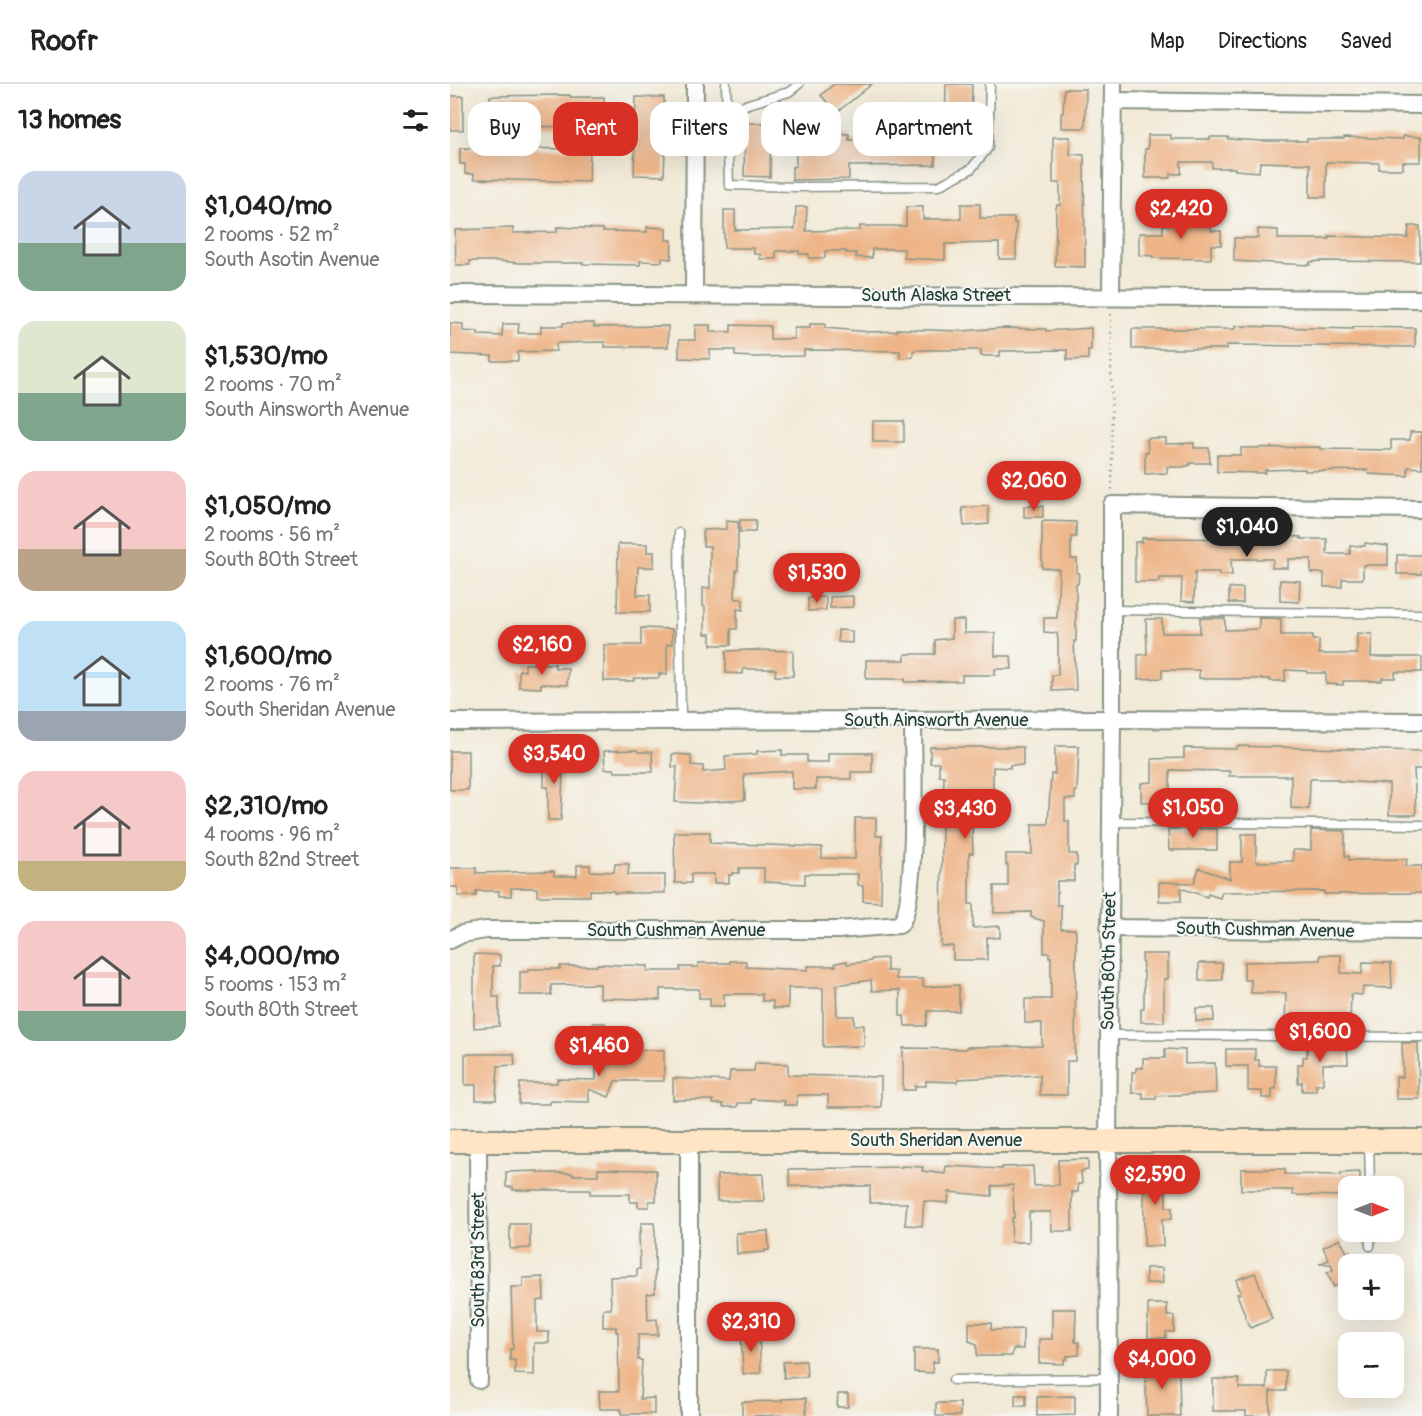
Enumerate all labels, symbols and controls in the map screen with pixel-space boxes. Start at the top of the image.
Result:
text: Roofr [30,24,98,59]
text: Map [1150,28,1185,55]
text: Directions [1218,28,1307,55]
text: Saved [1340,28,1392,55]
chip: Buy [468,102,541,156]
chip: Rent [553,102,638,156]
chip: Filters [650,102,749,156]
chip: New [761,102,841,156]
chip: Apartment [853,102,993,156]
text: 13 homes [18,104,121,136]
icon: filters [399,104,432,137]
pin: $2,420 [1132,189,1230,240]
text: $1,040/mo [204,190,332,222]
icon: home [66,195,138,267]
text: $2,420 [1149,196,1213,221]
text: 2 rooms · 52 m² [204,222,340,247]
text: South Asotin Avenue [204,247,379,272]
street label: South Alaska Street [861,284,1012,307]
text: $1,530/mo [204,340,328,372]
icon: home [66,345,138,417]
text: 2 rooms · 70 m² [204,372,342,397]
text: South Ainsworth Avenue [204,397,409,422]
pin: $2,060 [985,461,1083,512]
text: $2,060 [1001,468,1067,493]
text: $1,050/mo [204,490,331,522]
icon: home [66,495,138,567]
pin: $1,040 [1198,507,1296,558]
text: $1,040 [1216,514,1278,539]
text: 2 rooms · 56 m² [204,522,340,547]
text: South 80th Street [204,547,358,572]
pin: $1,530 [768,553,866,604]
text: $1,530 [787,560,847,585]
pin: $2,160 [493,625,591,676]
text: $2,160 [512,632,572,657]
text: $1,600/mo [204,640,332,672]
icon: home [66,645,138,717]
text: 2 rooms · 76 m² [204,672,340,697]
text: South Sheridan Avenue [204,697,395,722]
street label: South Ainsworth Avenue [844,709,1028,732]
pin: $3,540 [505,734,603,785]
text: $3,540 [522,741,586,766]
pin: $1,050 [1144,788,1242,839]
pin: $3,430 [916,789,1014,840]
text: $2,310/mo [204,790,328,822]
icon: home [66,795,138,867]
text: $1,050 [1162,795,1224,820]
text: $3,430 [933,796,997,821]
text: 4 rooms · 96 m² [204,822,340,847]
text: South 82nd Street [204,847,359,872]
street label: South 80th Street [1096,891,1122,1030]
street label: South Cushman Avenue [1175,917,1355,943]
street label: South Cushman Avenue [587,919,765,942]
text: $4,000/mo [204,940,339,972]
icon: home [66,945,138,1017]
text: 5 rooms · 153 m² [204,972,347,997]
text: South 80th Street [204,997,358,1022]
pin: $1,600 [1271,1012,1369,1063]
text: $1,600 [1289,1019,1351,1044]
pin: $1,460 [550,1026,648,1077]
text: $1,460 [569,1033,629,1058]
street label: South Sheridan Avenue [850,1129,1022,1152]
pin: $2,590 [1106,1155,1204,1206]
text: $2,590 [1124,1162,1186,1187]
north arrow [1338,1176,1404,1242]
map controls [1338,1176,1404,1398]
street label: South 83rd Street [467,1191,490,1328]
button: + [1338,1254,1404,1320]
pin: $2,310 [702,1302,800,1353]
text: $2,310 [721,1309,781,1334]
button: − [1338,1332,1404,1398]
pin: $4,000 [1113,1339,1211,1390]
text: $4,000 [1128,1346,1196,1371]

